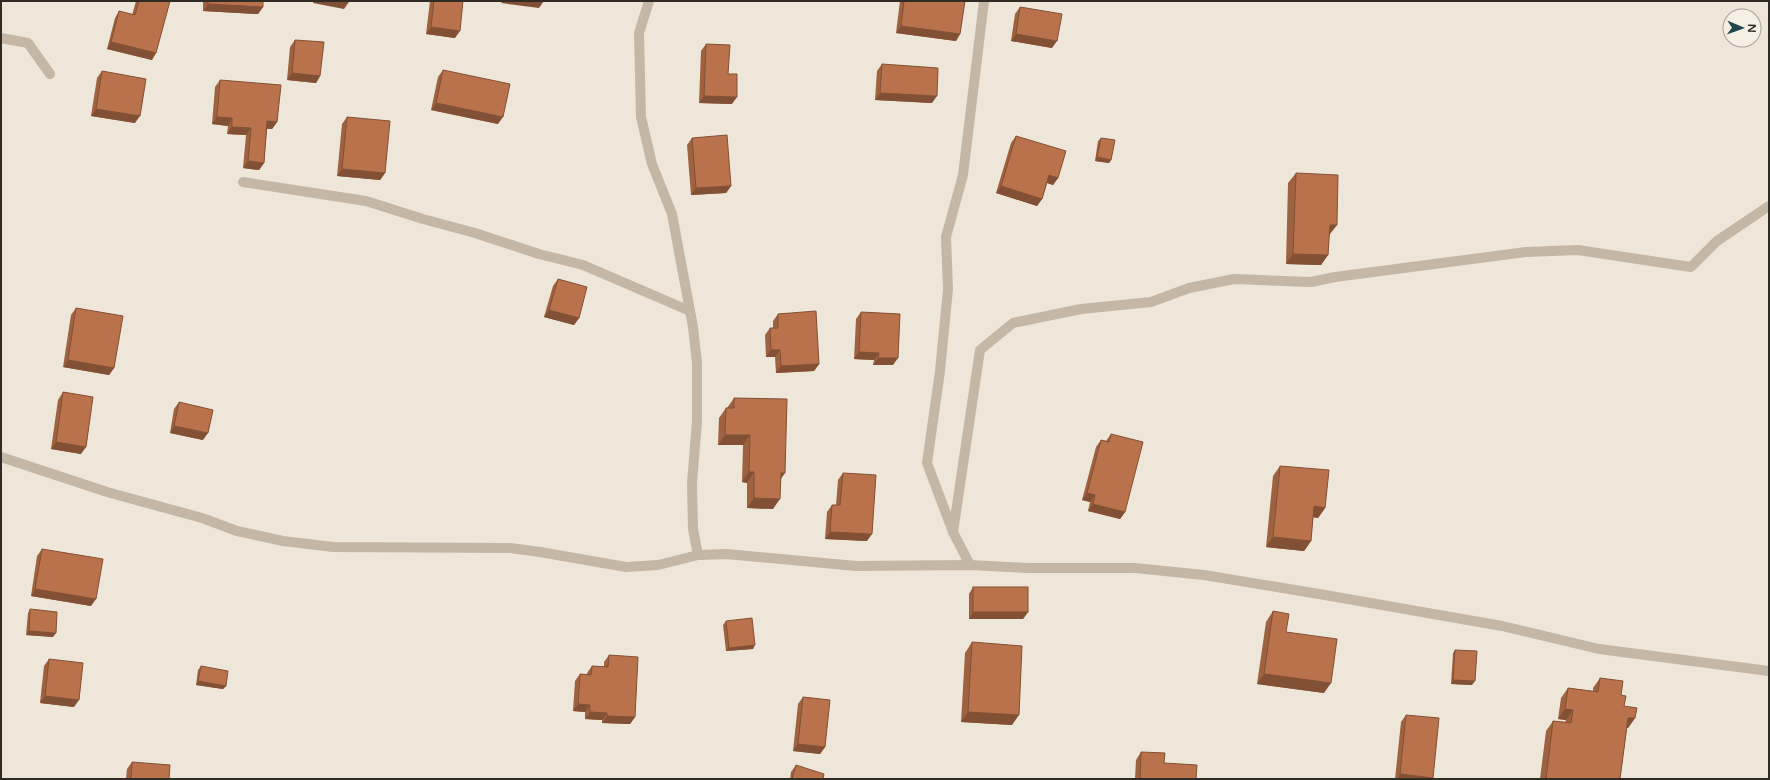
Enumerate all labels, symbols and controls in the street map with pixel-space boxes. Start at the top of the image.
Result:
north arrow [1722,8,1762,48]
text: N [1745,24,1758,33]

